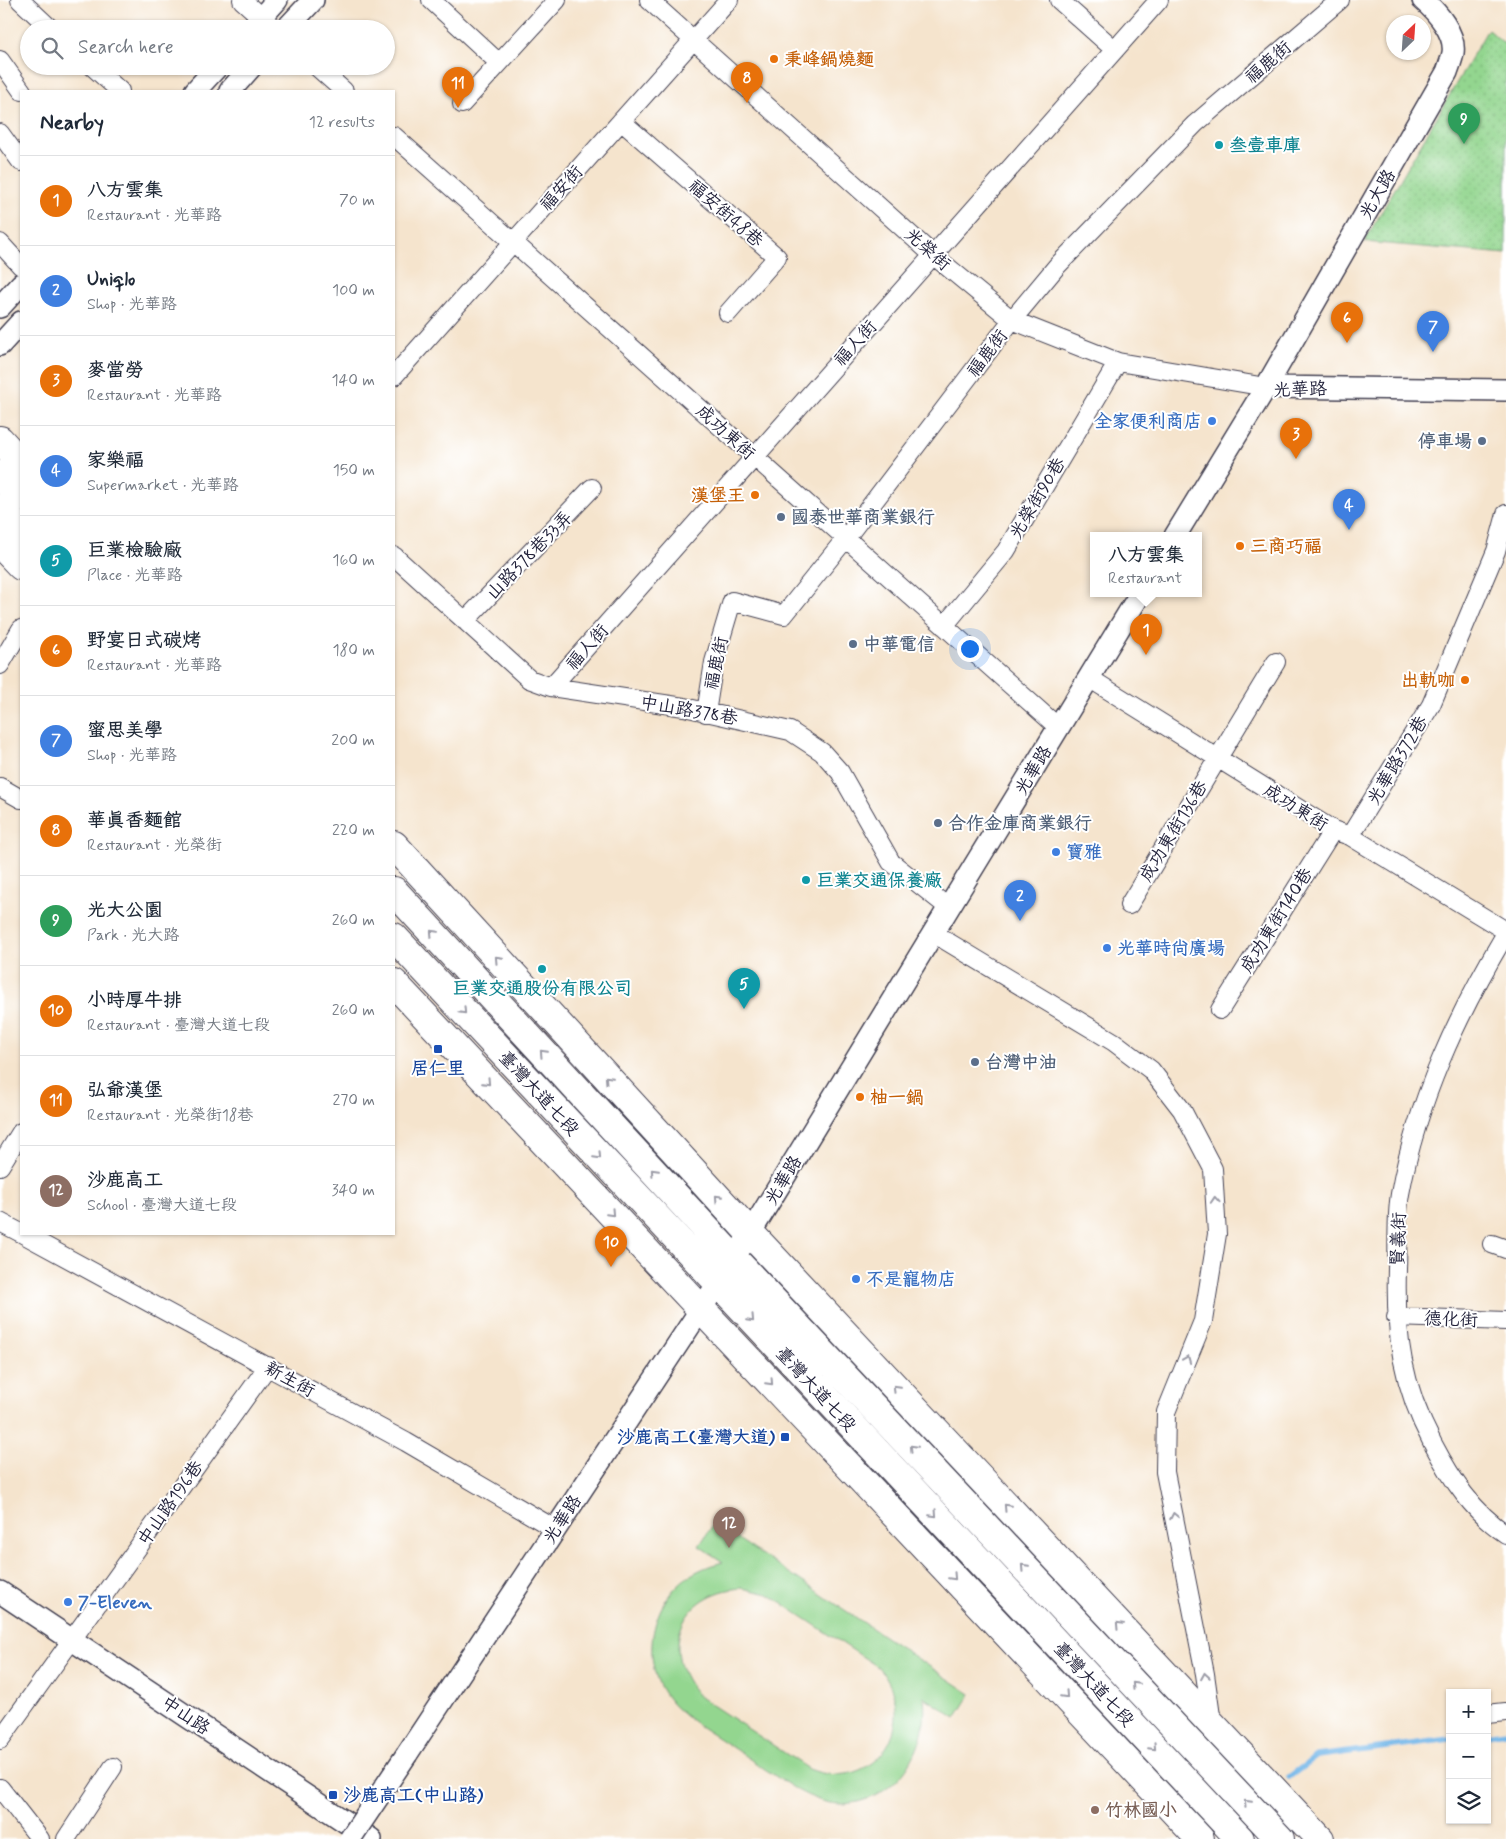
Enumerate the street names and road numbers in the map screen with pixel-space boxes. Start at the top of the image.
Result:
street label: 福鹿街 [1240,36,1297,90]
street label: 福安街 [535,161,589,217]
street label: 光大路 [1354,165,1402,224]
street label: 福安街48巷 [683,174,768,253]
street label: 光榮街 [899,223,956,277]
street label: 福人街 [829,316,883,372]
street label: 福鹿街 [962,325,1014,382]
street label: 光華路 [1273,377,1327,403]
street label: 成功東街 [691,400,760,466]
street label: 光榮街90巷 [1004,453,1072,544]
street label: 山路378巷33弄 [481,506,578,605]
street label: 福人街 [561,619,615,676]
street label: 福鹿街 [700,634,734,692]
street label: 中山路378巷 [638,691,740,731]
street label: 光華路372巷 [1362,712,1434,810]
street label: 光華路 [1010,741,1058,800]
street label: 成功東街136巷 [1134,776,1214,887]
street label: 成功東街 [1259,779,1332,837]
street label: 成功東街140巷 [1235,863,1319,978]
street label: 臺灣大道七段 [493,1046,584,1141]
street label: 光華路 [760,1151,808,1210]
street label: 賢義街 [1386,1212,1412,1266]
street label: 德化街 [1424,1307,1478,1333]
street label: 臺灣大道七段 [770,1342,861,1437]
street label: 新生街 [260,1356,319,1403]
street label: 中山路196巷 [133,1456,209,1551]
street label: 光華路 [538,1490,588,1549]
street label: 臺灣大道七段 [1048,1637,1139,1732]
street label: 中山路 [156,1691,215,1741]

